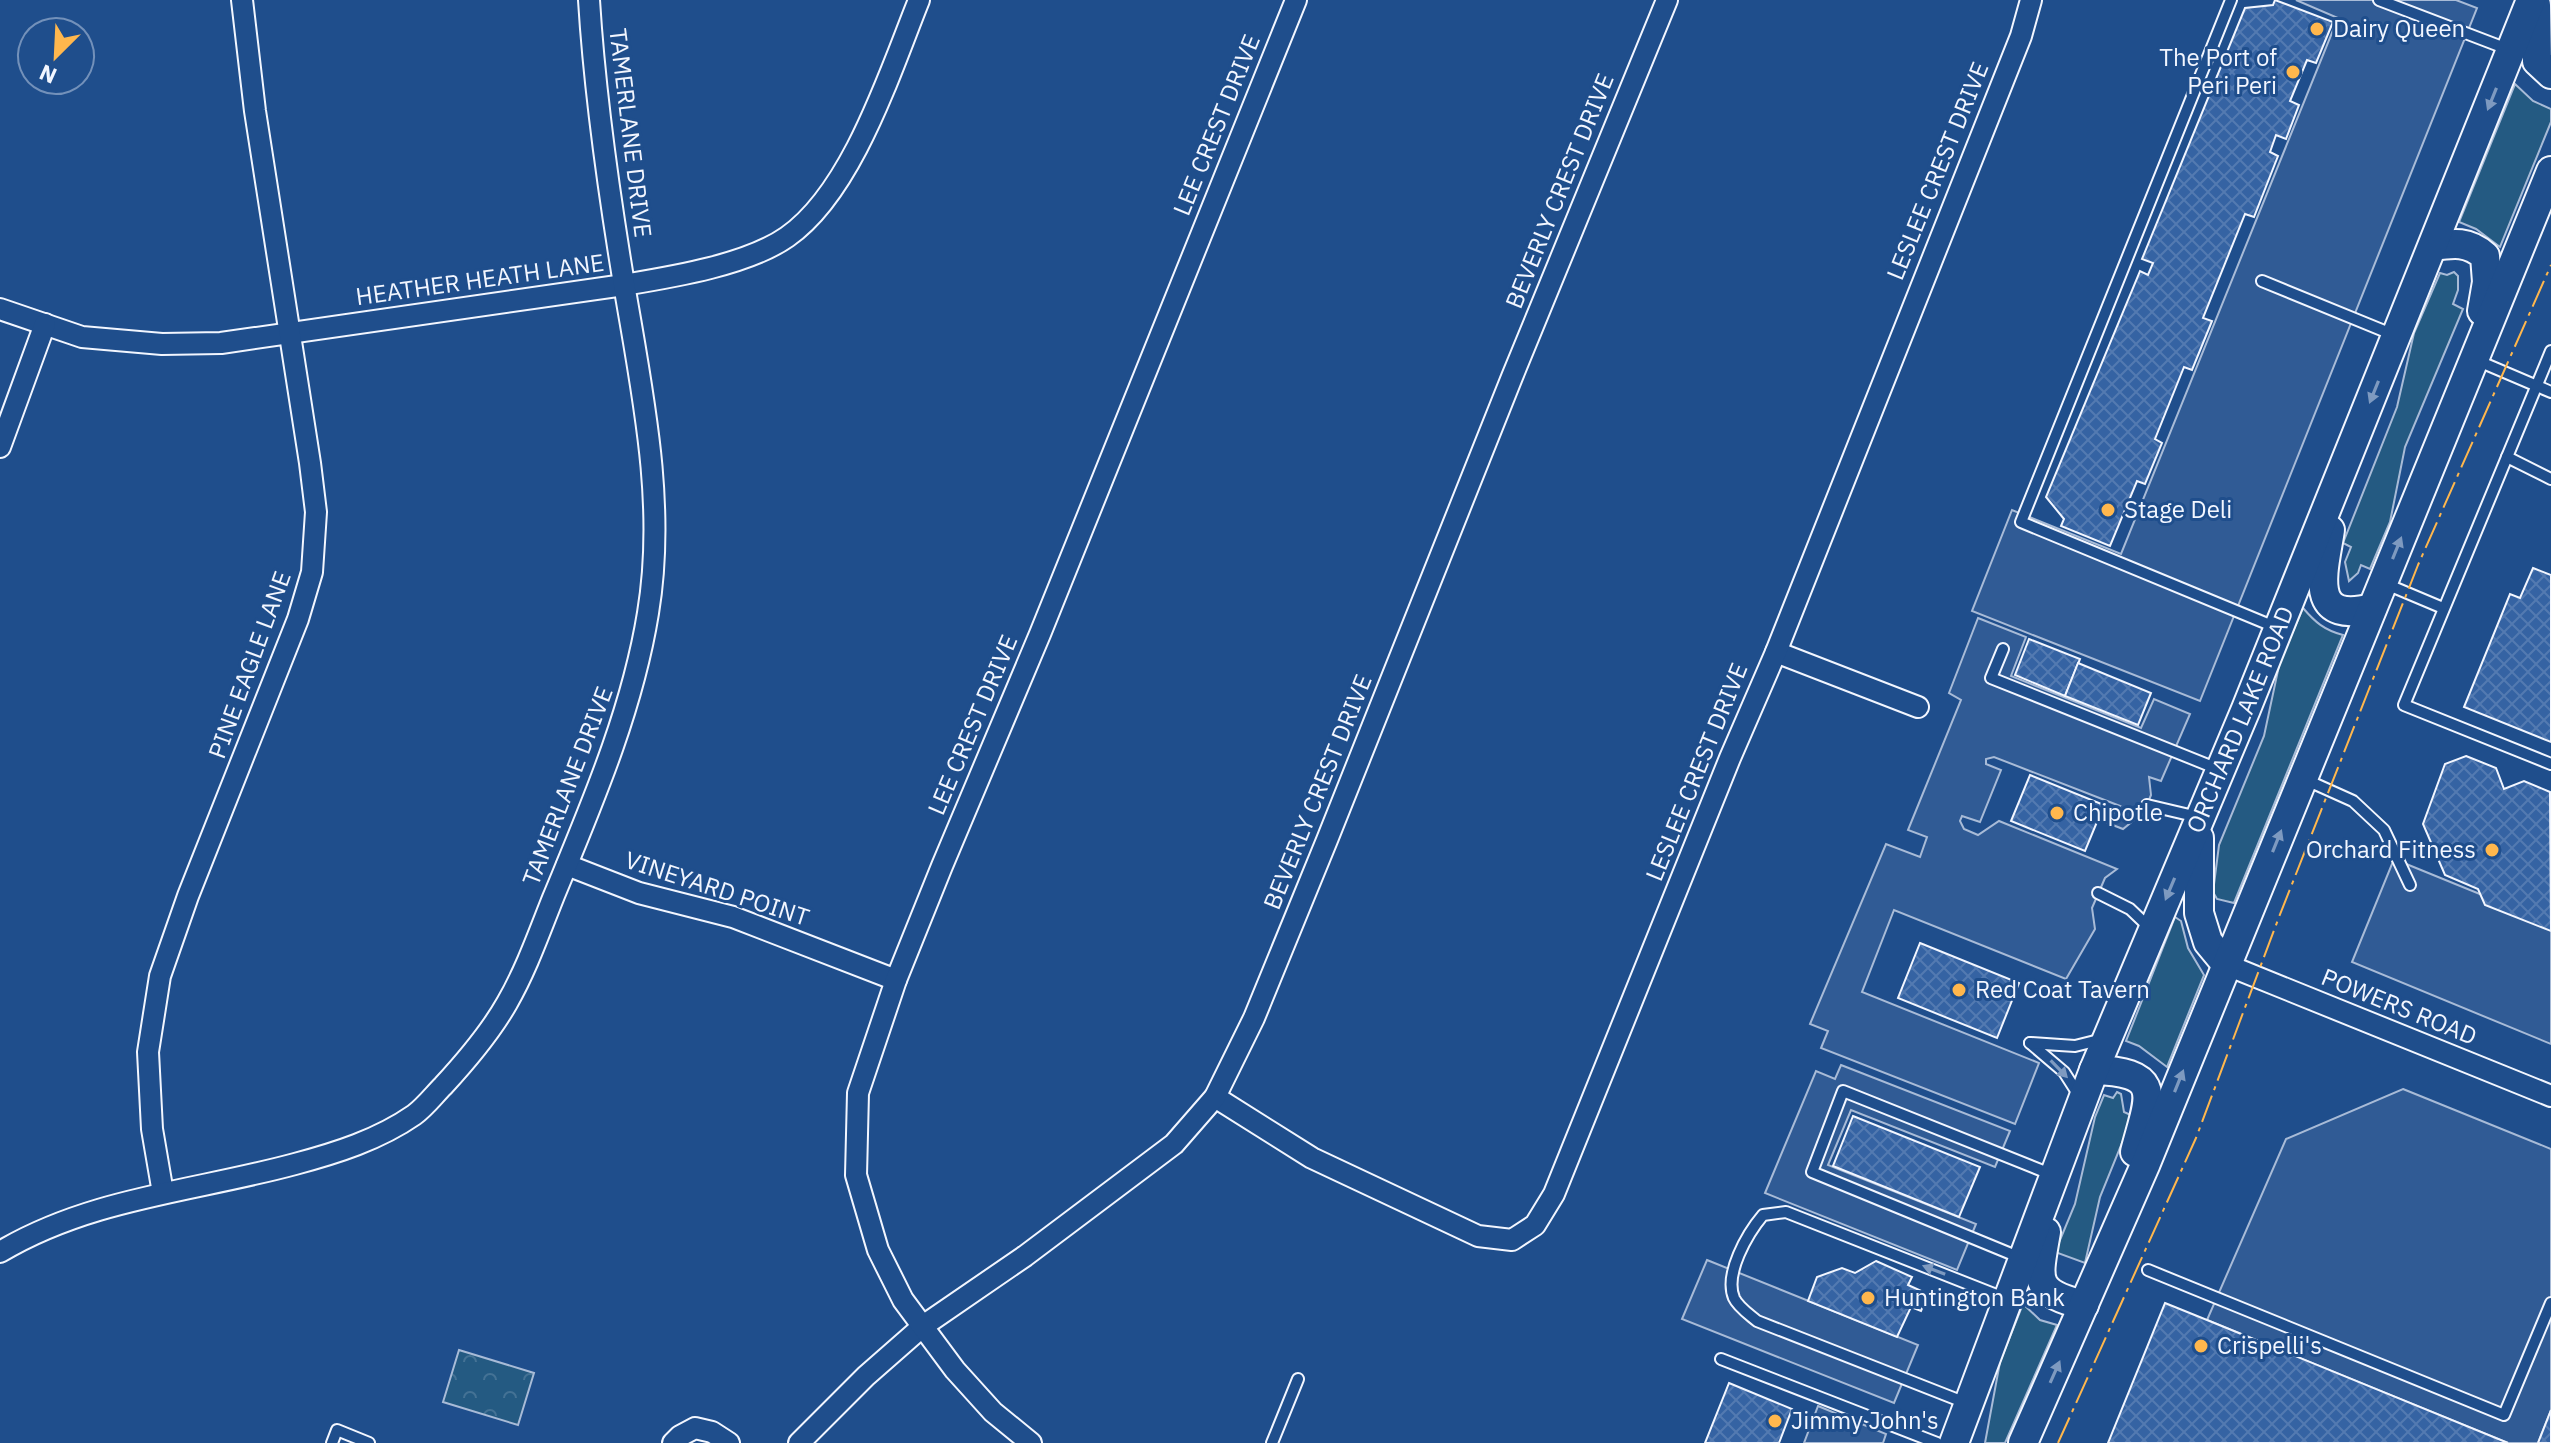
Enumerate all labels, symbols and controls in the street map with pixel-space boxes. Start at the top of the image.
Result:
place label: Dairy Queen [2333,12,2465,44]
north arrow [16,16,96,96]
marker: Dairy Queen [2308,20,2326,38]
street label: TAMERLANE DRIVE [602,26,660,239]
street label: LEE CREST DRIVE [1165,29,1267,220]
place label: The Port of Peri Peri [2159,41,2277,101]
street label: LESLEE CREST DRIVE [1879,57,1995,284]
text: N [34,58,61,91]
marker: The Port of Peri Peri [2284,63,2302,81]
street label: BEVERLY CREST DRIVE [1497,69,1621,313]
one-way arrow [2486,87,2499,111]
street label: HEATHER HEATH LANE [354,246,606,312]
one-way arrow [2367,380,2380,404]
place label: Stage Deli [2124,493,2232,525]
marker: Stage Deli [2099,501,2117,519]
one-way arrow [2390,536,2403,560]
street label: PINE EAGLE LANE [200,567,298,763]
street label: ORCHARD LAKE ROAD [2179,601,2301,838]
street label: LEE CREST DRIVE [920,630,1024,820]
street label: LESLEE CREST DRIVE [1638,658,1754,885]
street label: BEVERLY CREST DRIVE [1255,670,1379,914]
street label: TAMERLANE DRIVE [514,682,620,890]
place label: Chipotle [2073,796,2163,828]
marker: Chipotle [2048,804,2066,822]
one-way arrow [2271,829,2284,852]
place label: Orchard Fitness [2306,833,2476,865]
marker: Orchard Fitness [2483,841,2501,859]
street label: VINEYARD POINT [621,843,814,933]
one-way arrow [2163,878,2176,902]
street label: POWERS ROAD [2317,960,2482,1052]
place label: Red Coat Tavern [1975,973,2150,1005]
marker: Red Coat Tavern [1950,981,1968,999]
one-way arrow [2049,1059,2068,1078]
one-way arrow [2173,1069,2186,1093]
one-way arrow [1922,1263,1946,1276]
place label: Huntington Bank [1884,1281,2065,1313]
marker: Huntington Bank [1859,1289,1877,1307]
place label: Crispelli's [2217,1329,2322,1361]
marker: Crispelli's [2192,1337,2210,1355]
one-way arrow [2048,1360,2061,1383]
place label: Jimmy John's [1791,1404,1939,1436]
marker: Jimmy John's [1766,1412,1784,1430]

